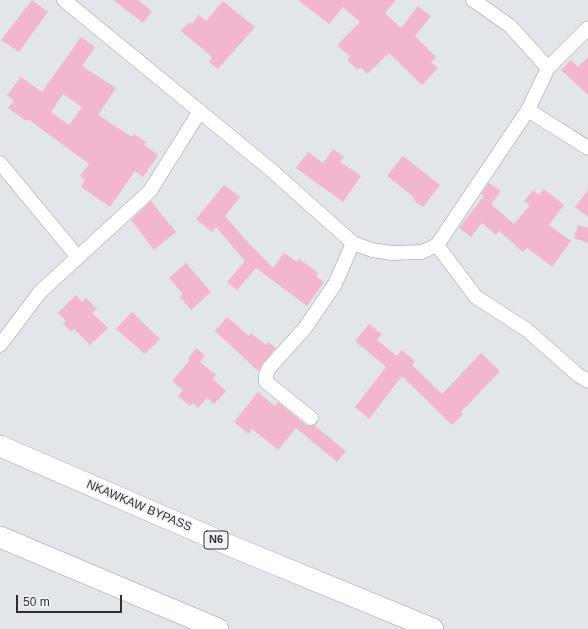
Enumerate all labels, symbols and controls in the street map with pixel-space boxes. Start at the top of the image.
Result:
street label: NKAWKAW BYPASS [84,477,194,535]
road number: N6 [204,531,228,549]
scale bar [18,587,124,613]
text: 50 m [23,595,50,609]

